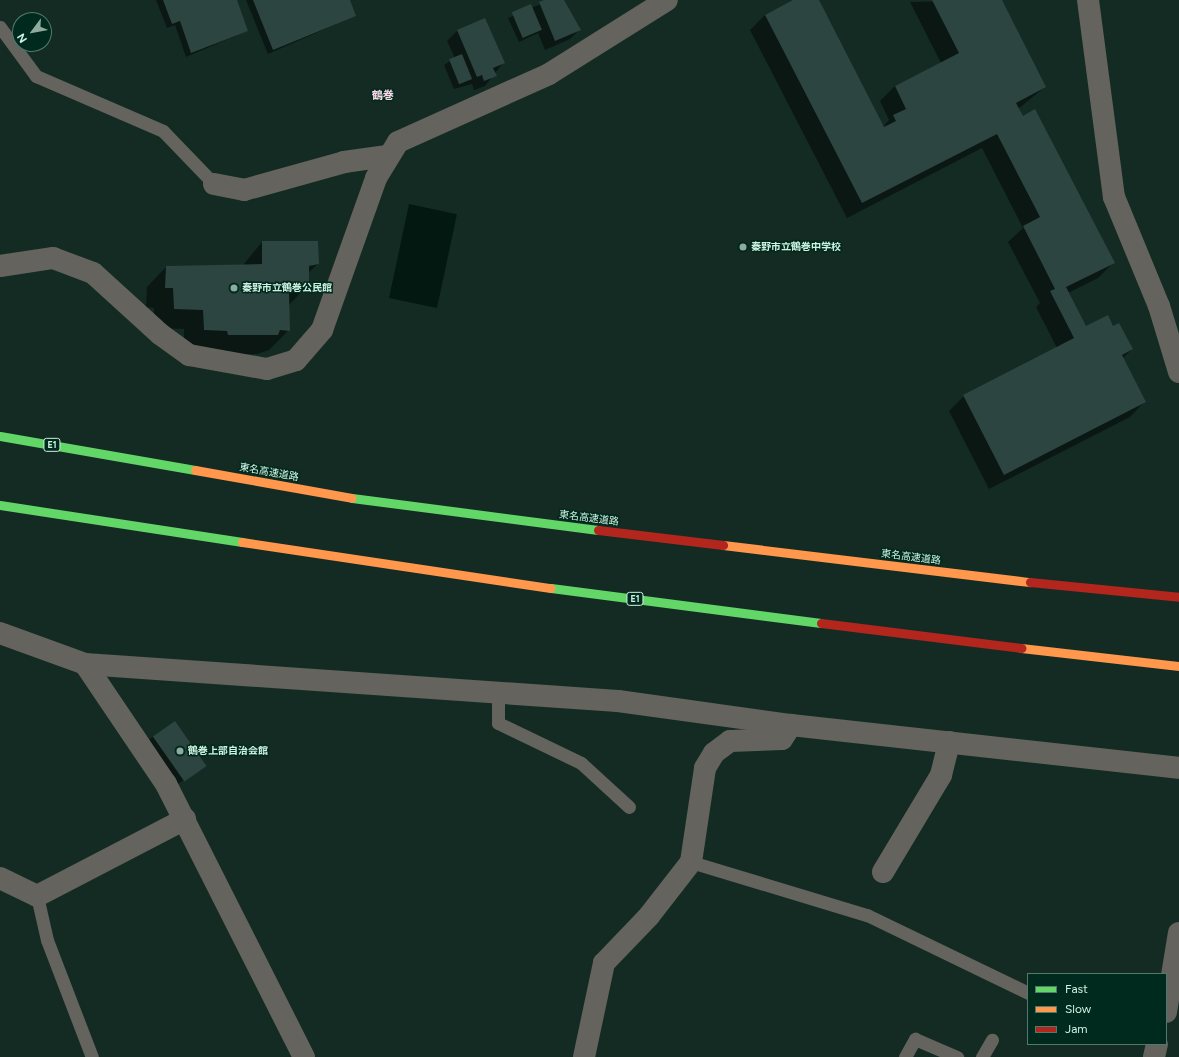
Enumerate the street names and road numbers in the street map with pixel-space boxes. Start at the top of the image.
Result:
road number: E1 [43,438,61,452]
street label: 東名高速道路 [238,461,300,483]
street label: 東名高速道路 [558,508,620,528]
street label: 東名高速道路 [880,547,942,567]
road number: E1 [626,592,644,606]

